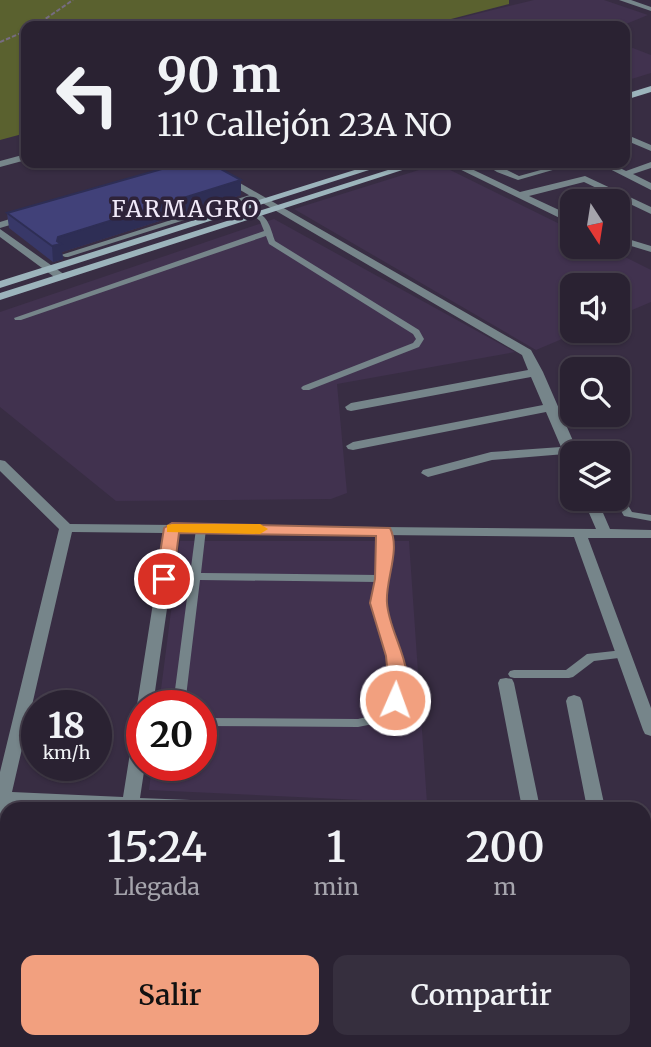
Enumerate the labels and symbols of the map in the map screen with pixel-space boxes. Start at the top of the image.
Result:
north arrow [560,189,630,259]
district label: FARMAGRO [112,194,260,223]
pin [134,549,194,609]
position arrow [358,663,432,737]
speed limit sign: 20 [126,690,217,781]

